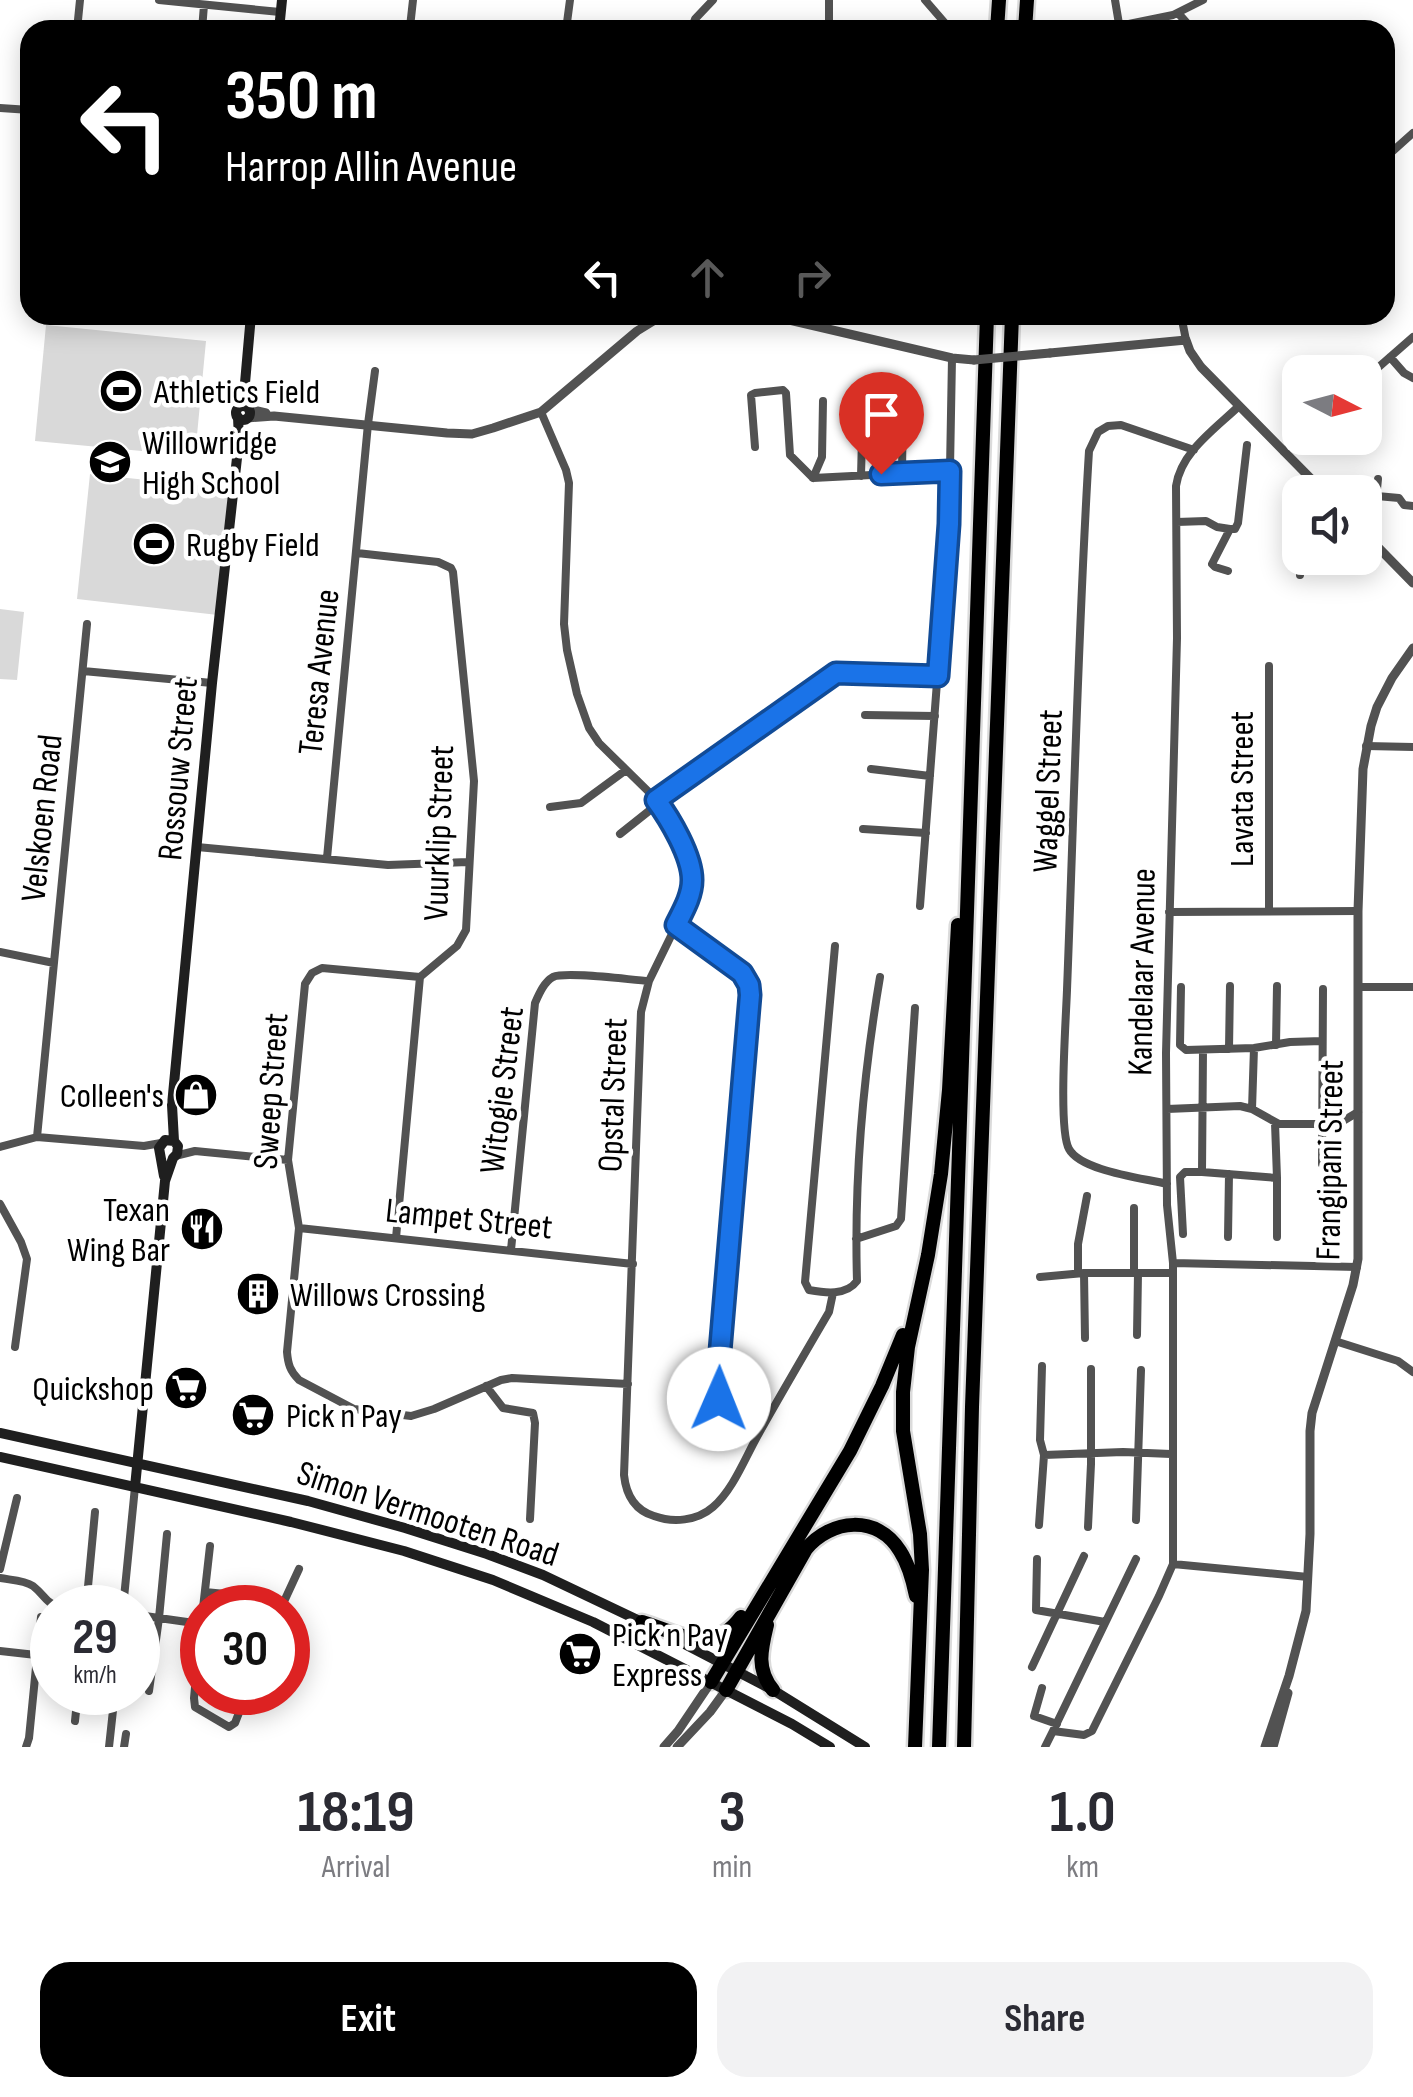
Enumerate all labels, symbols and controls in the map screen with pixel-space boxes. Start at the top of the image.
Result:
text: 350 m [225,55,378,139]
icon: left [60,60,190,190]
text: Harrop Allin Avenue [225,140,517,195]
icon: left [575,250,630,305]
icon: ahead [680,250,735,305]
icon: right [785,250,840,305]
north arrow [1282,355,1382,455]
map controls [1282,355,1382,575]
sports icon: Athletics Field [98,368,144,414]
place label: Athletics Field [153,371,320,414]
pin [839,372,924,475]
icon: arrive [854,387,909,442]
place label: Willowridge High School [142,422,280,505]
school or university icon: Willowridge High School [87,439,133,485]
button: sound [1282,475,1382,575]
sports icon: Rugby Field [131,521,177,567]
place label: Rugby Field [186,524,320,567]
street label: Teresa Avenue [289,587,350,757]
street label: Rossouw Street [149,676,208,862]
street label: Waggel Street [1024,709,1073,873]
street label: Lavata Street [1221,711,1264,867]
street label: Velskoen Road [12,732,73,904]
street label: Vuurklip Street [415,745,464,922]
street label: Kandelaar Avenue [1119,868,1166,1076]
street label: Witogie Street [471,1004,534,1176]
street label: Sweep Street [245,1012,298,1171]
street label: Opstal Street [589,1017,638,1173]
street label: Frangipani Street [1307,1059,1354,1261]
shop icon: Colleen's [173,1072,219,1118]
place label: Colleen's [60,1075,164,1118]
place label: Texan Wing Bar [67,1189,170,1272]
street label: Lampet Street [383,1189,554,1250]
restaurant icon: Texan Wing Bar [179,1206,225,1252]
building icon: Willows Crossing [235,1271,281,1317]
place label: Willows Crossing [290,1274,486,1317]
position arrow [667,1347,771,1451]
supermarket icon: Quickshop [163,1365,209,1411]
place label: Quickshop [32,1368,154,1411]
supermarket icon: Pick n Pay [230,1392,276,1438]
place label: Pick n Pay [286,1395,402,1438]
street label: Simon Vermooten Road [291,1452,564,1577]
speed limit sign: 30 [180,1585,310,1715]
text: 29 [72,1608,118,1668]
place label: Pick n Pay Express [612,1614,728,1697]
supermarket icon: Pick n Pay Express [557,1631,603,1677]
text: km/h [73,1660,117,1691]
text: 18:19 [297,1777,415,1849]
text: 3 [719,1777,746,1849]
text: 1.0 [1050,1777,1116,1849]
text: Arrival [322,1848,390,1887]
text: min [712,1848,752,1887]
text: km [1066,1848,1099,1887]
button: Exit [40,1962,697,2077]
button: Share [717,1962,1373,2077]

